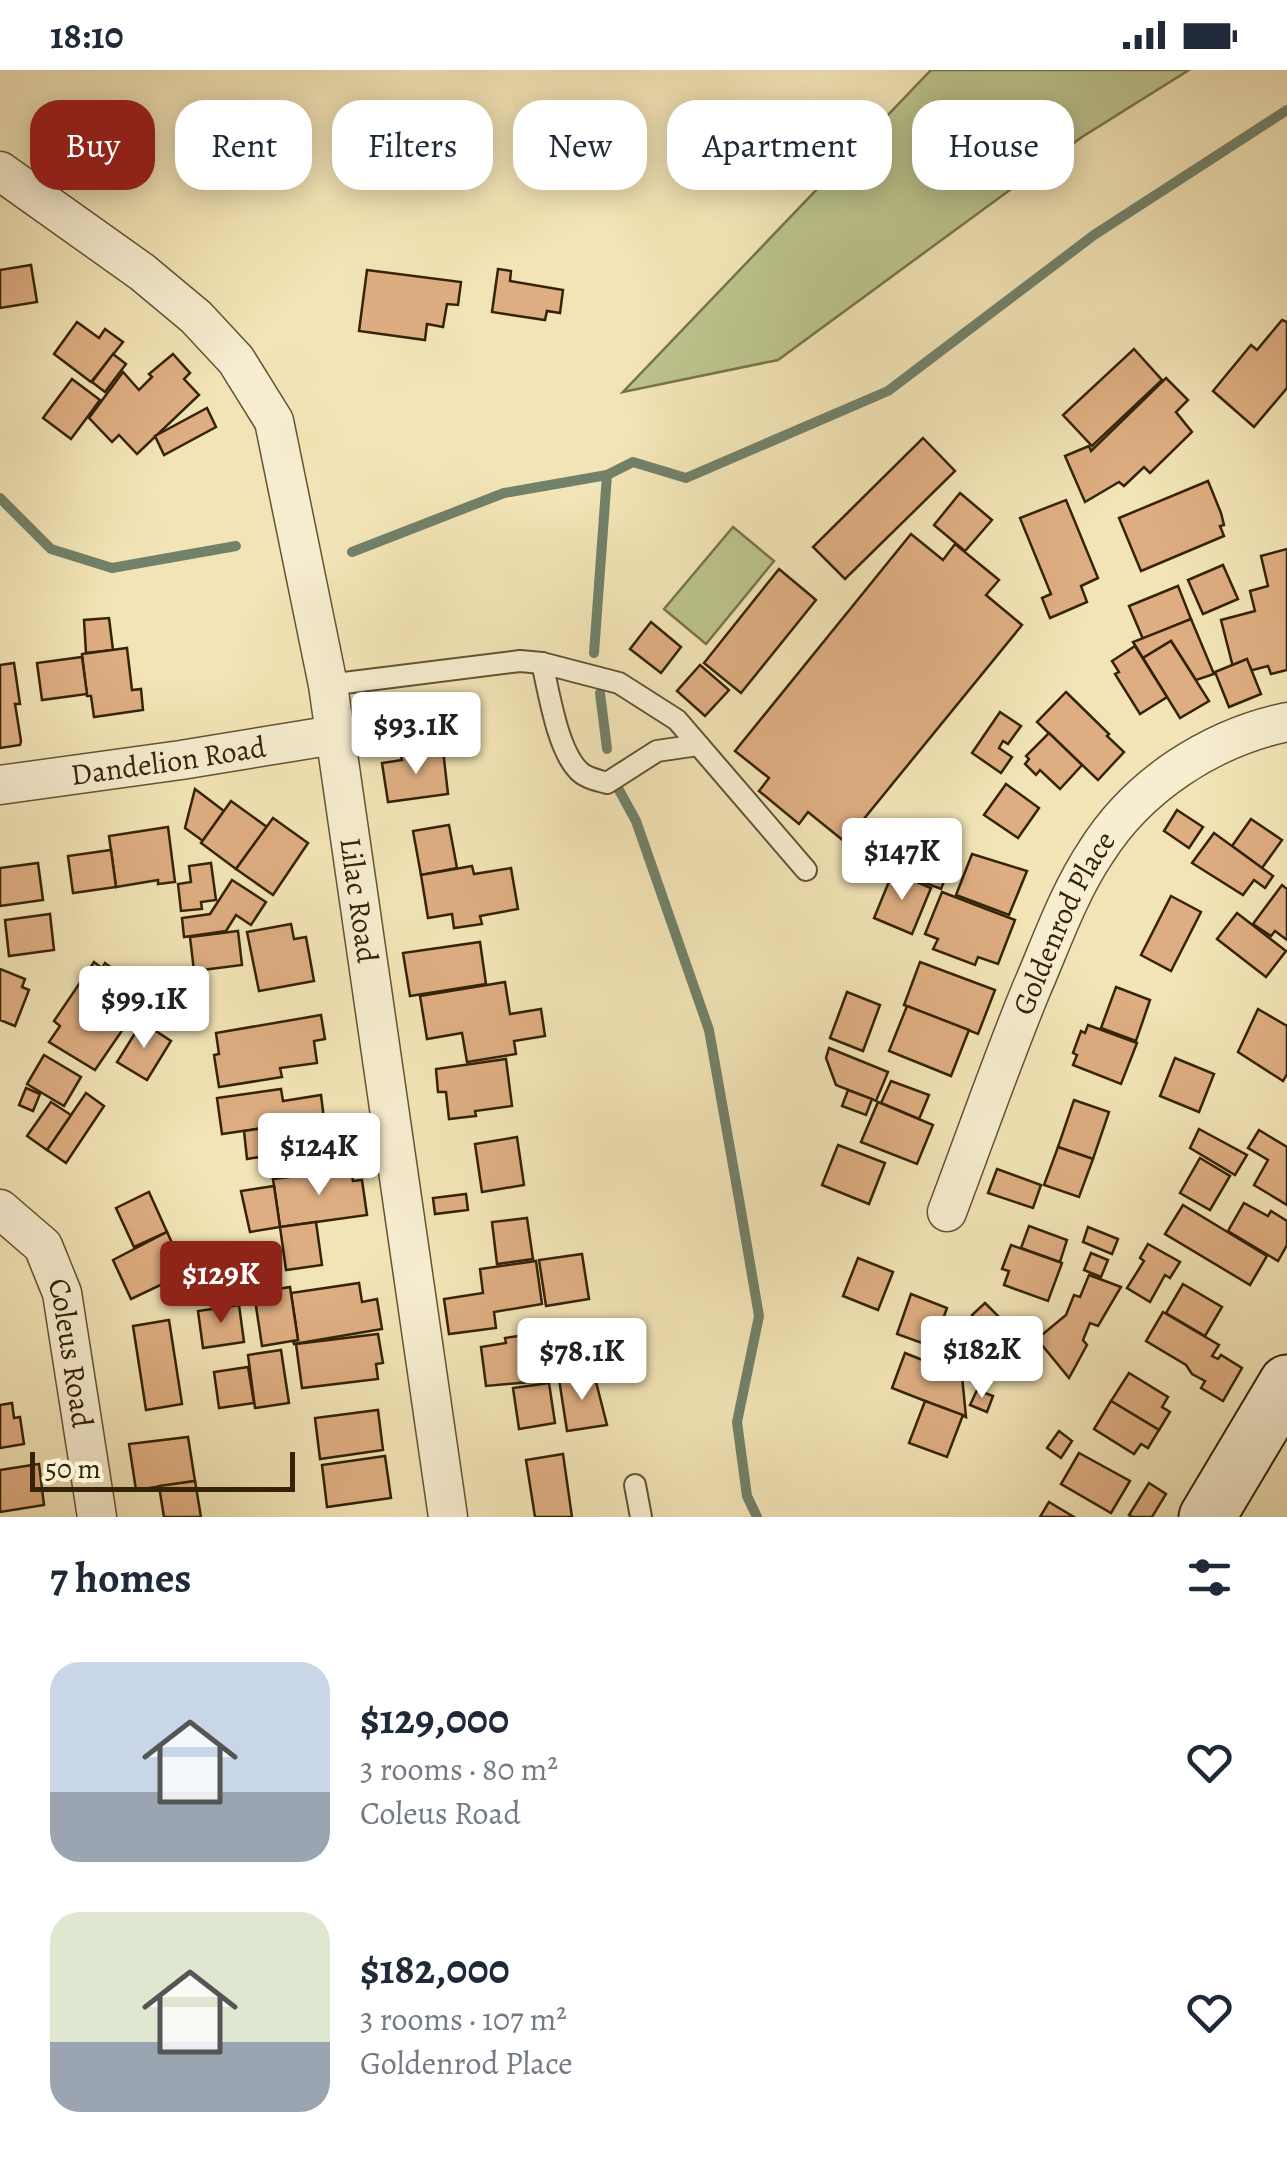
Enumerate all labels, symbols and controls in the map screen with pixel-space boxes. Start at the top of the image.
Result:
text: 18:10 [50,9,124,61]
chip: Buy [30,100,155,190]
chip: Rent [175,100,312,190]
chip: Filters [332,100,493,190]
chip: New [513,100,647,190]
chip: Apartment [667,100,892,190]
chip: House [912,100,1074,190]
pin: $93.1K [335,692,497,777]
text: $93.1K [374,702,458,746]
street label: Dandelion Road [68,726,270,795]
pin: $147K [832,818,972,903]
street label: Goldenrod Place [1003,823,1124,1021]
text: $147K [864,828,940,872]
street label: Lilac Road [330,835,388,966]
pin: $99.1K [63,966,225,1051]
text: $99.1K [101,976,187,1020]
pin: $124K [249,1113,389,1198]
text: $124K [280,1123,358,1167]
pin: $129K [151,1241,291,1326]
text: $129K [182,1251,260,1295]
street label: Coleus Road [38,1272,103,1431]
pin: $182K [912,1316,1052,1401]
pin: $78.1K [501,1318,663,1403]
text: $182K [943,1326,1021,1370]
text: $78.1K [539,1328,625,1372]
scale bar [30,1447,295,1492]
text: 50 m [45,1450,101,1488]
text: 7 homes [50,1549,191,1606]
icon: filters [1182,1550,1237,1605]
text: $129,000 [360,1690,509,1747]
icon: home [130,1702,250,1822]
icon: heart [1182,1735,1237,1790]
text: 3 rooms · 80 m² [360,1747,558,1791]
text: Coleus Road [360,1791,521,1835]
text: $182,000 [360,1940,510,1997]
icon: home [130,1952,250,2072]
icon: heart [1182,1985,1237,2040]
text: 3 rooms · 107 m² [360,1997,567,2041]
text: Goldenrod Place [360,2041,573,2085]

